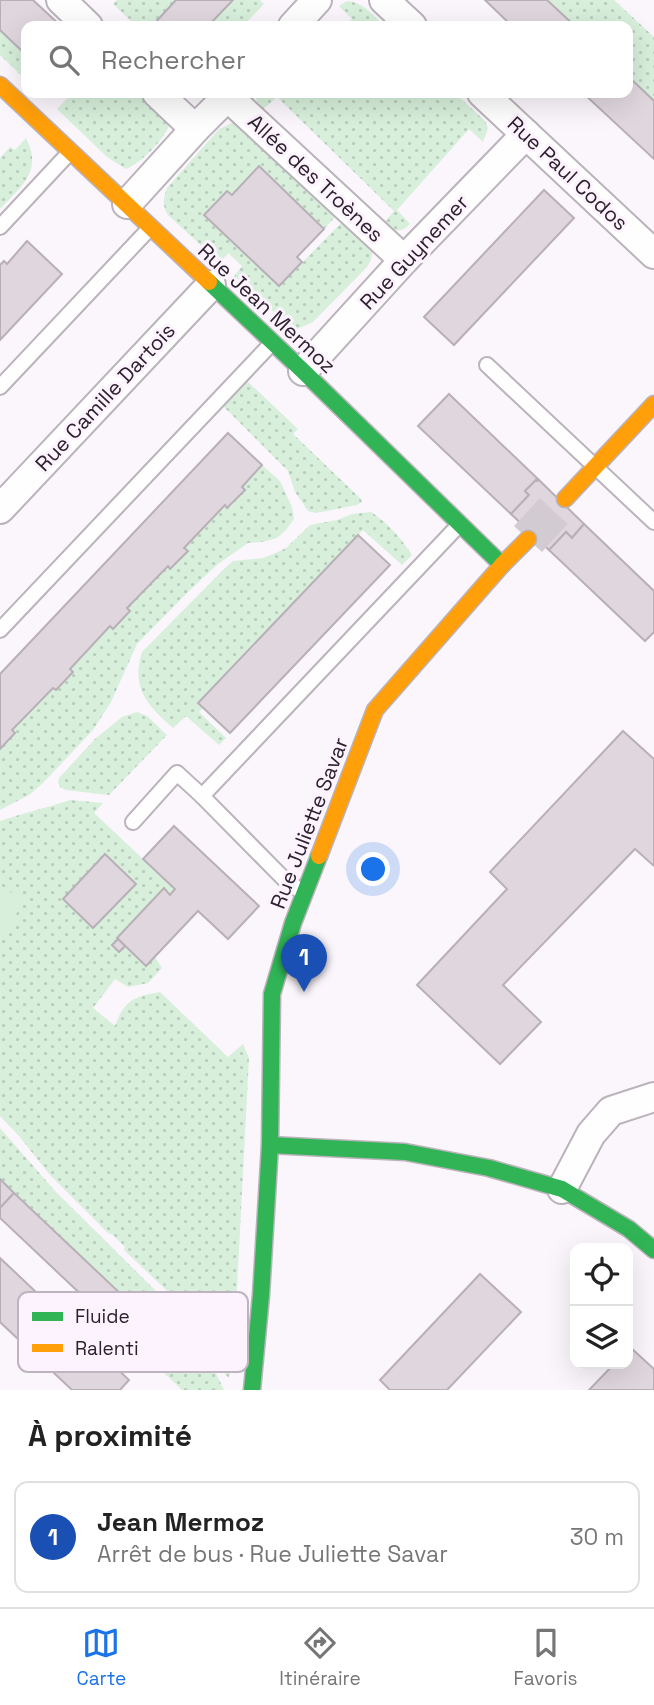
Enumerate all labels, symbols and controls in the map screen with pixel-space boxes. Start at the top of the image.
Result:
search box [21,21,633,98]
icon: search [45,41,83,79]
text: Rechercher [101,43,246,77]
street label: Allée des Troènes [243,108,389,248]
street label: Rue Paul Codos [502,110,634,236]
street label: Rue Guynemer [354,189,474,315]
street label: Rue Jean Mermoz [192,237,342,379]
street label: Rue Camille Dartois [29,317,181,477]
street label: Rue Juliette Savar [264,734,354,912]
your location [356,852,390,886]
pin: 1 [281,934,327,992]
map controls [570,1243,633,1369]
button: locate [570,1243,633,1306]
legend [18,1292,248,1372]
text: Fluide [75,1304,130,1329]
button: layers [570,1306,633,1369]
text: Ralenti [75,1336,139,1361]
text: À proximité [28,1416,192,1455]
text: Jean Mermoz [97,1505,264,1539]
text: 1 [48,1522,58,1552]
text: 30 m [570,1522,624,1552]
text: Arrêt de bus · Rue Juliette Savar [97,1539,448,1569]
tab: Carte [76,1624,126,1691]
tab: Itinéraire [279,1624,361,1691]
tab: Favoris [514,1624,578,1691]

